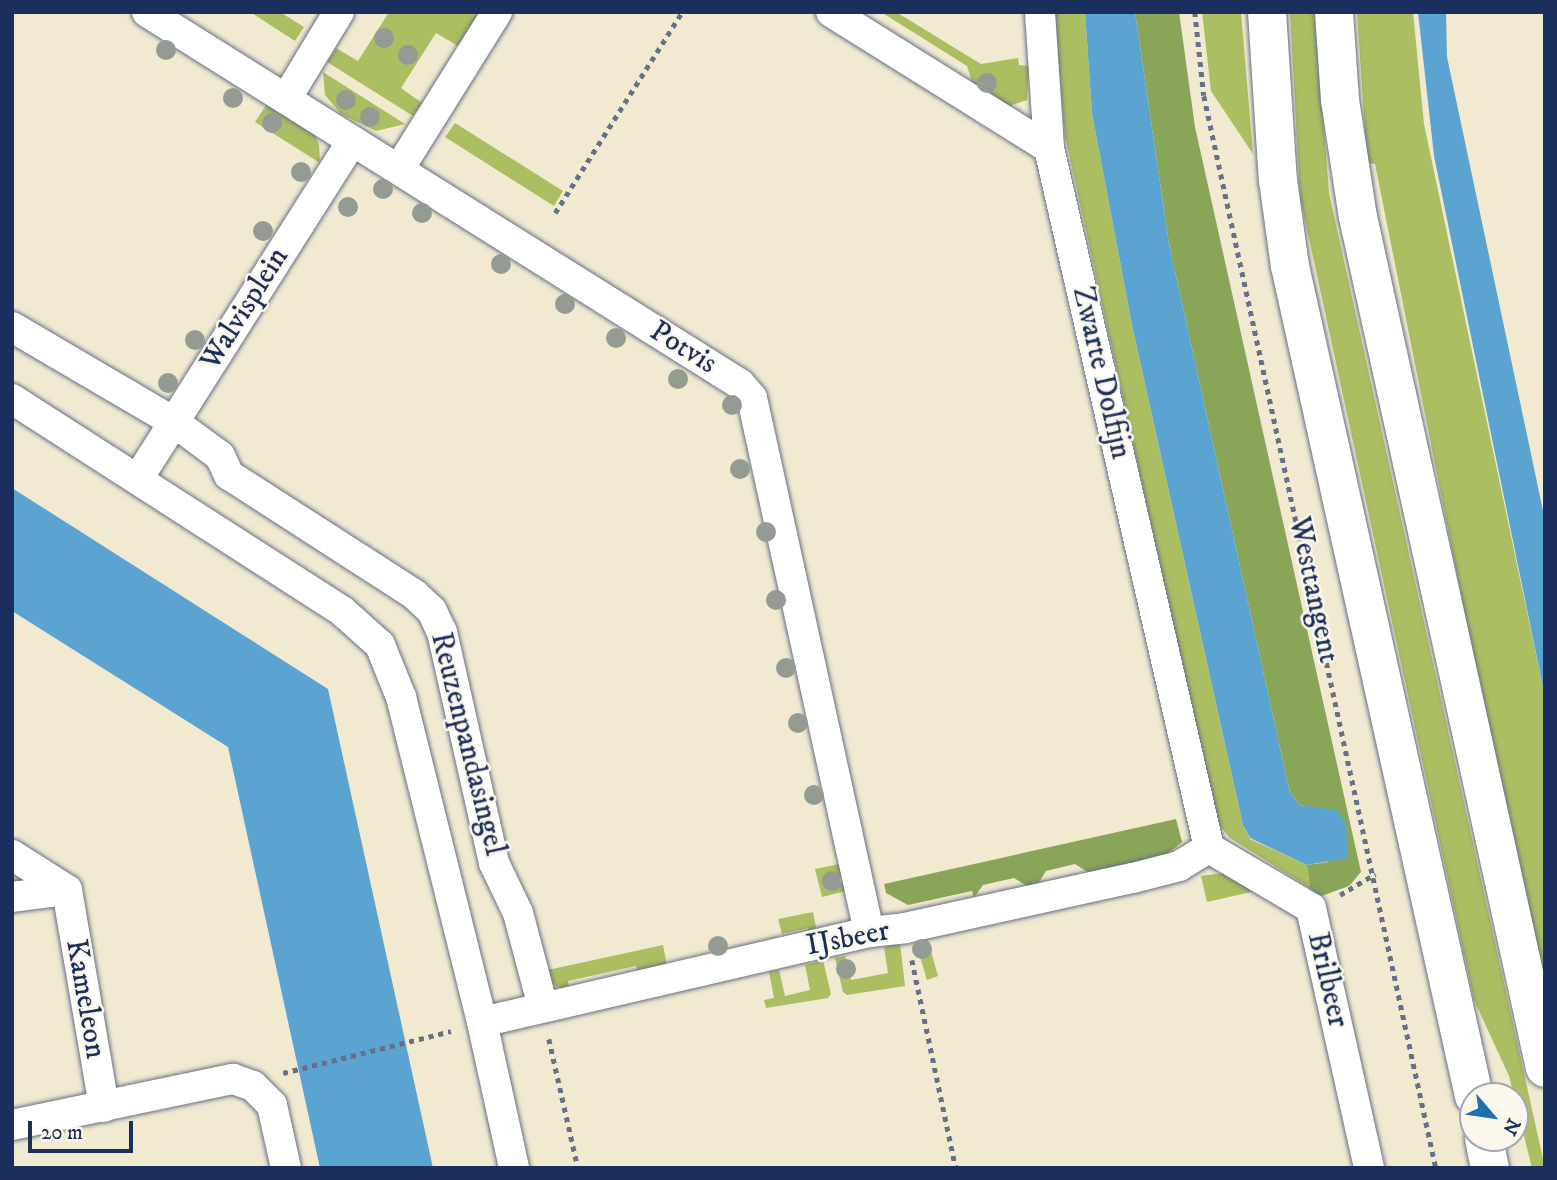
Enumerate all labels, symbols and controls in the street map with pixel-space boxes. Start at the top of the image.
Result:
street label: Walvisplein [193,241,297,377]
street label: Zwarte Dolfijn [1064,283,1138,463]
street label: Potvis [643,314,723,382]
street label: Westtangent [1280,514,1346,666]
street label: Reuzenpandasingel [422,629,512,859]
street label: IJsbeer [803,913,893,965]
street label: Brilbeer [1299,929,1355,1031]
street label: Kameleon [57,937,113,1061]
north arrow [1459,1082,1529,1152]
scale bar [32,1106,136,1150]
text: N [1497,1114,1525,1139]
text: 20 m [41,1120,83,1146]

